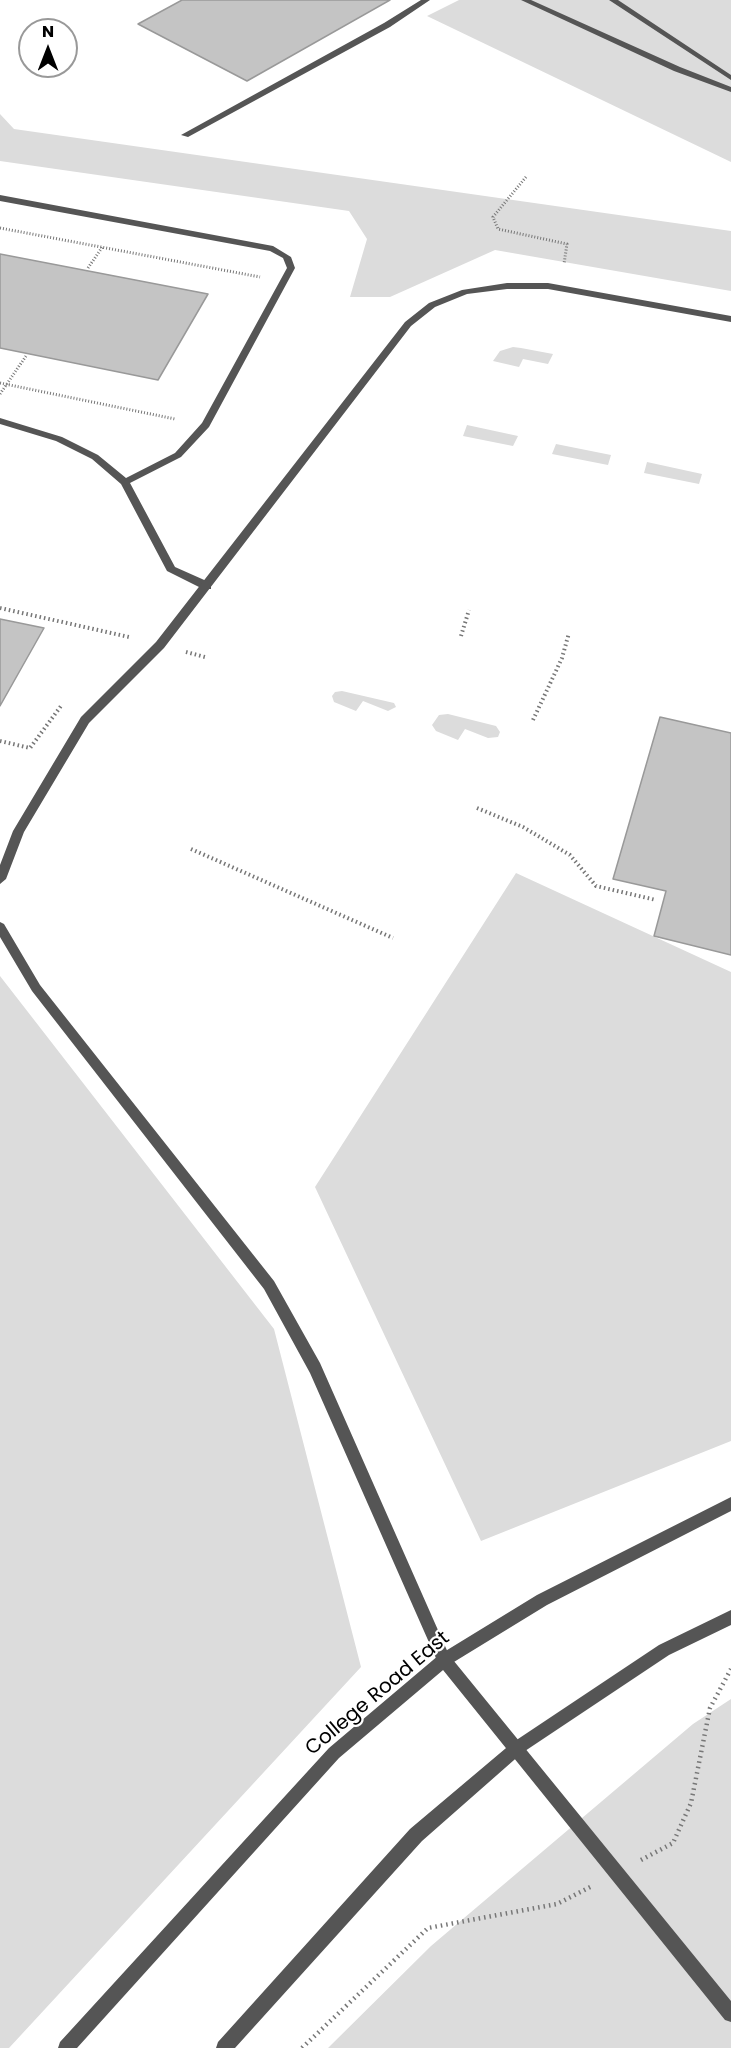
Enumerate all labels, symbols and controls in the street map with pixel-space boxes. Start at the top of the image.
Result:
north arrow [18,18,78,78]
text: N [42,20,54,43]
street label: College Road East [301,1627,455,1761]

